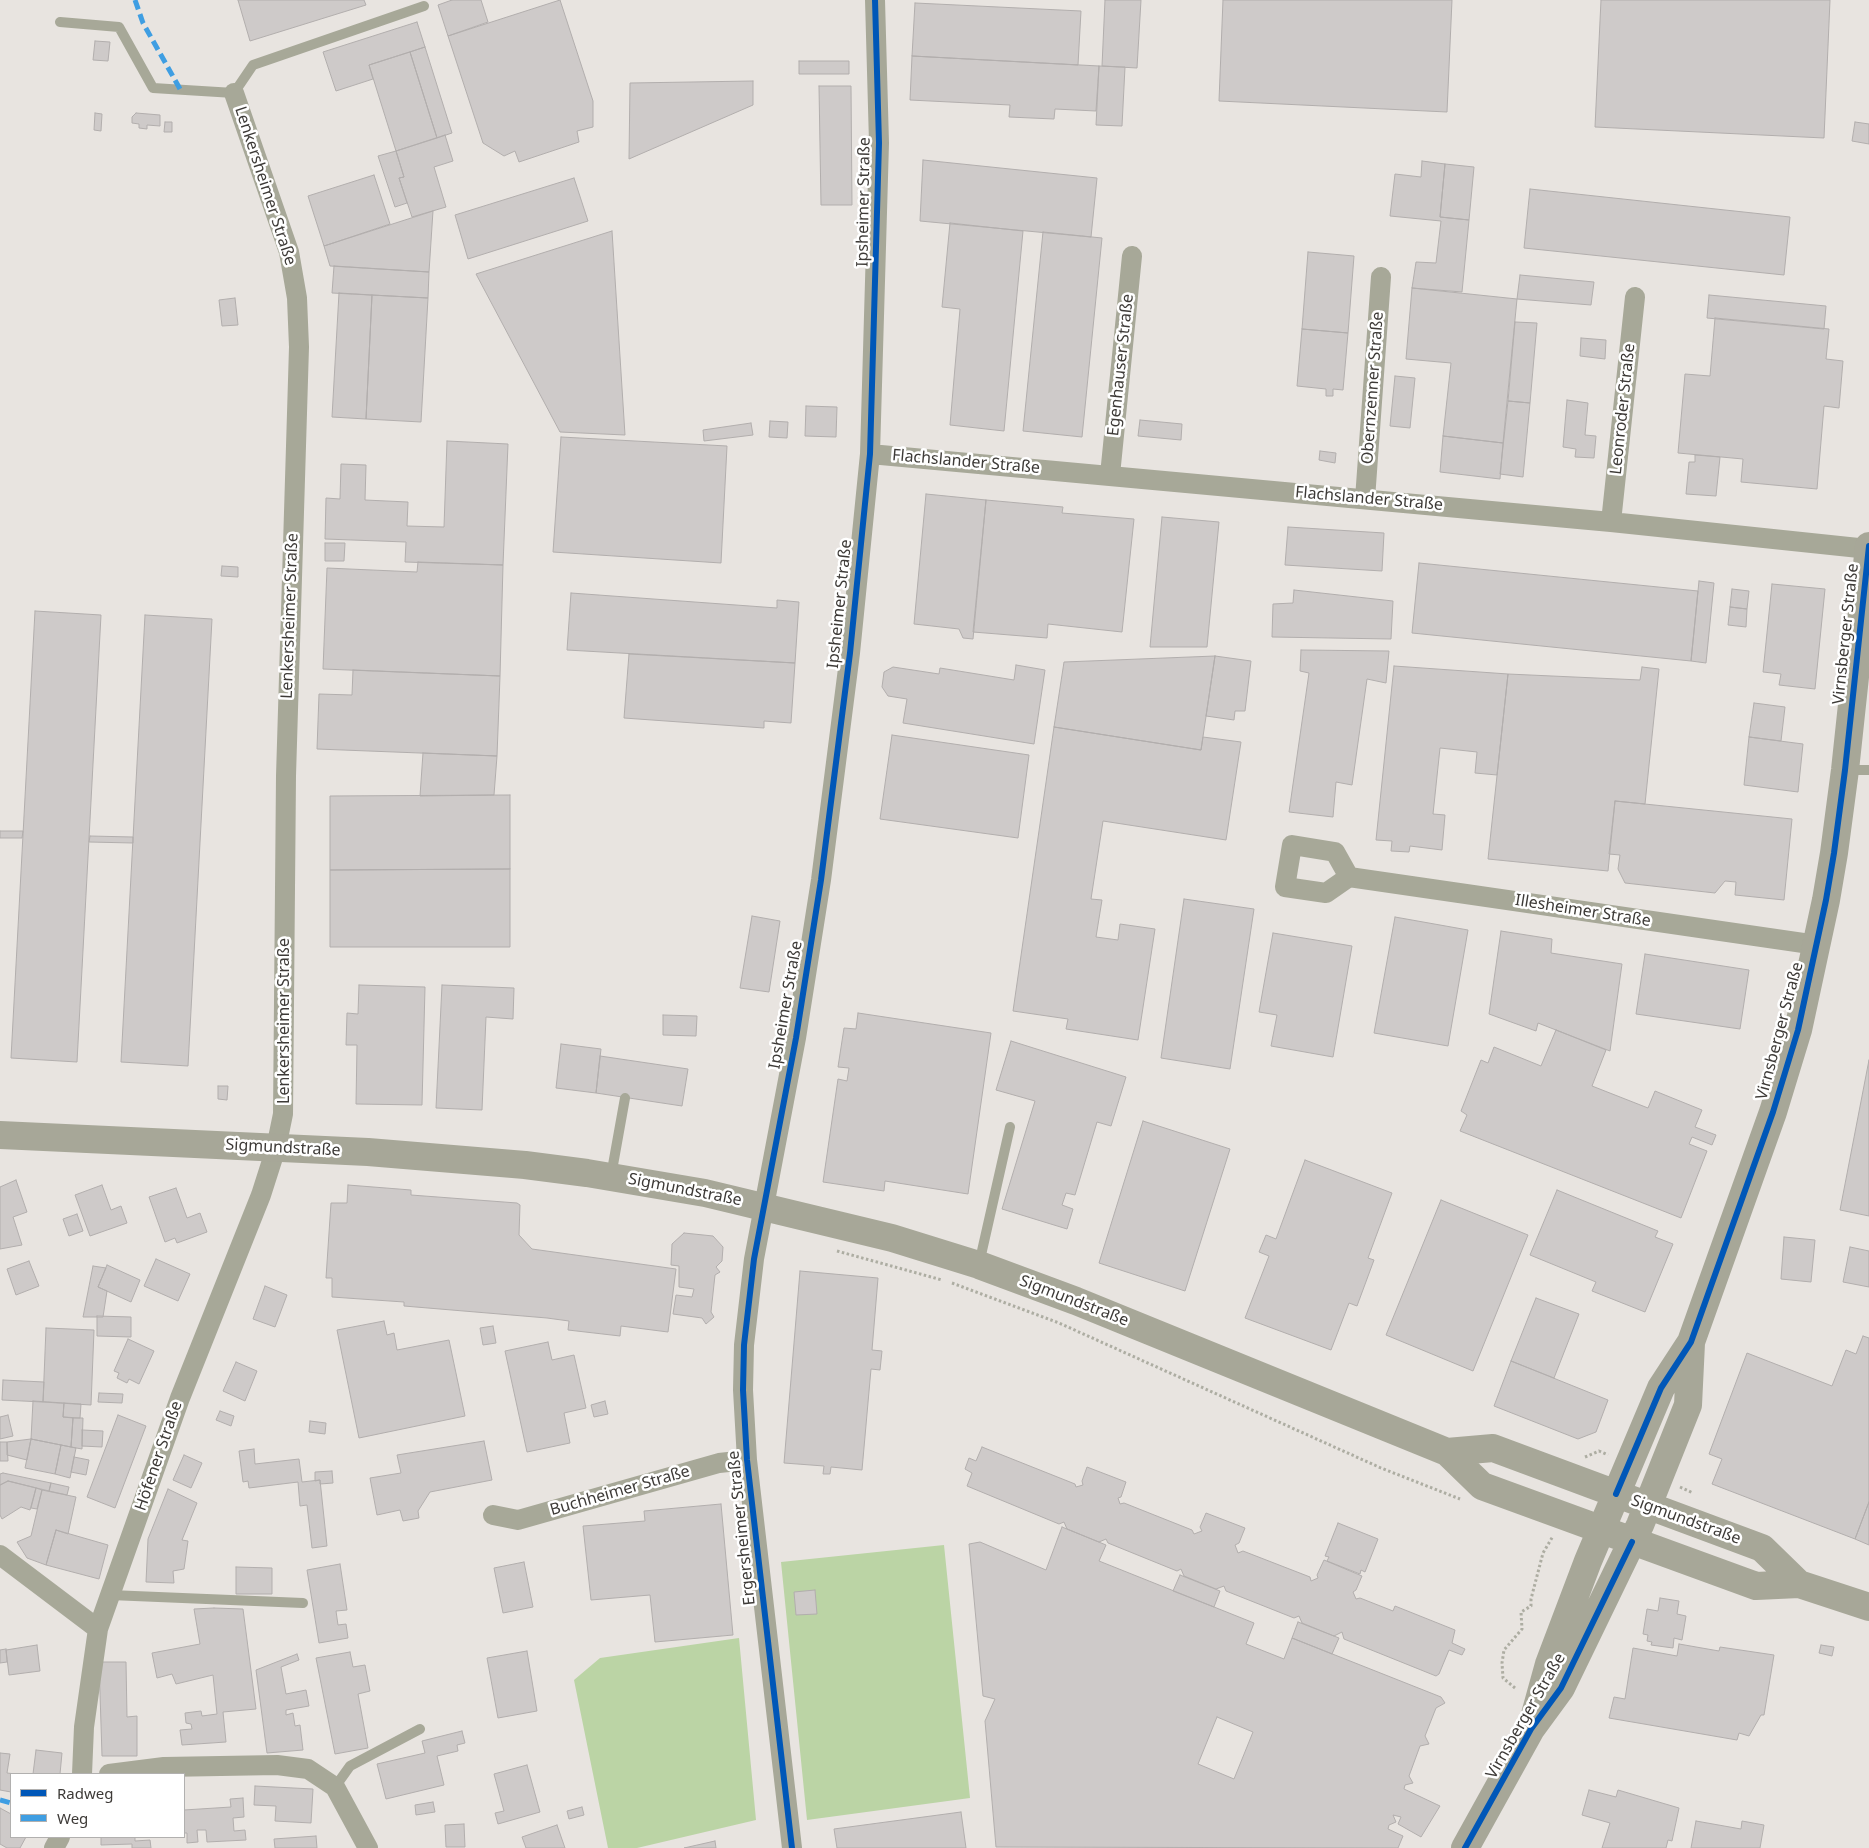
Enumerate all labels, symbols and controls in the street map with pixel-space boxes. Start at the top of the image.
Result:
street label: Lenkersheimer Straße [230,104,300,268]
street label: Ipsheimer Straße [853,137,875,267]
street label: Egenhauser Straße [1104,293,1138,437]
street label: Obernzenner Straße [1358,311,1388,465]
street label: Leonroder Straße [1607,343,1639,475]
street label: Flachslander Straße [891,446,1041,478]
street label: Flachslander Straße [1294,483,1444,515]
street label: Lenkersheimer Straße [278,533,302,699]
street label: Ipsheimer Straße [824,539,856,669]
street label: Virnsberger Straße [1829,562,1863,706]
street label: Illesheimer Straße [1514,891,1652,931]
street label: Lenkersheimer Straße [274,938,294,1104]
street label: Ipsheimer Straße [765,939,807,1071]
street label: Virnsberger Straße [1752,960,1808,1102]
street label: Sigmundstraße [225,1135,341,1161]
street label: Sigmundstraße [627,1170,743,1210]
street label: Sigmundstraße [1017,1271,1131,1331]
street label: Höfener Straße [131,1399,187,1513]
street label: Ergersheimer Straße [724,1450,760,1606]
street label: Buchheimer Straße [548,1462,692,1520]
street label: Sigmundstraße [1629,1491,1743,1549]
street label: Virnsberger Straße [1482,1650,1570,1782]
legend [10,1773,185,1838]
text: Radweg [57,1783,113,1803]
text: Weg [57,1808,88,1828]

